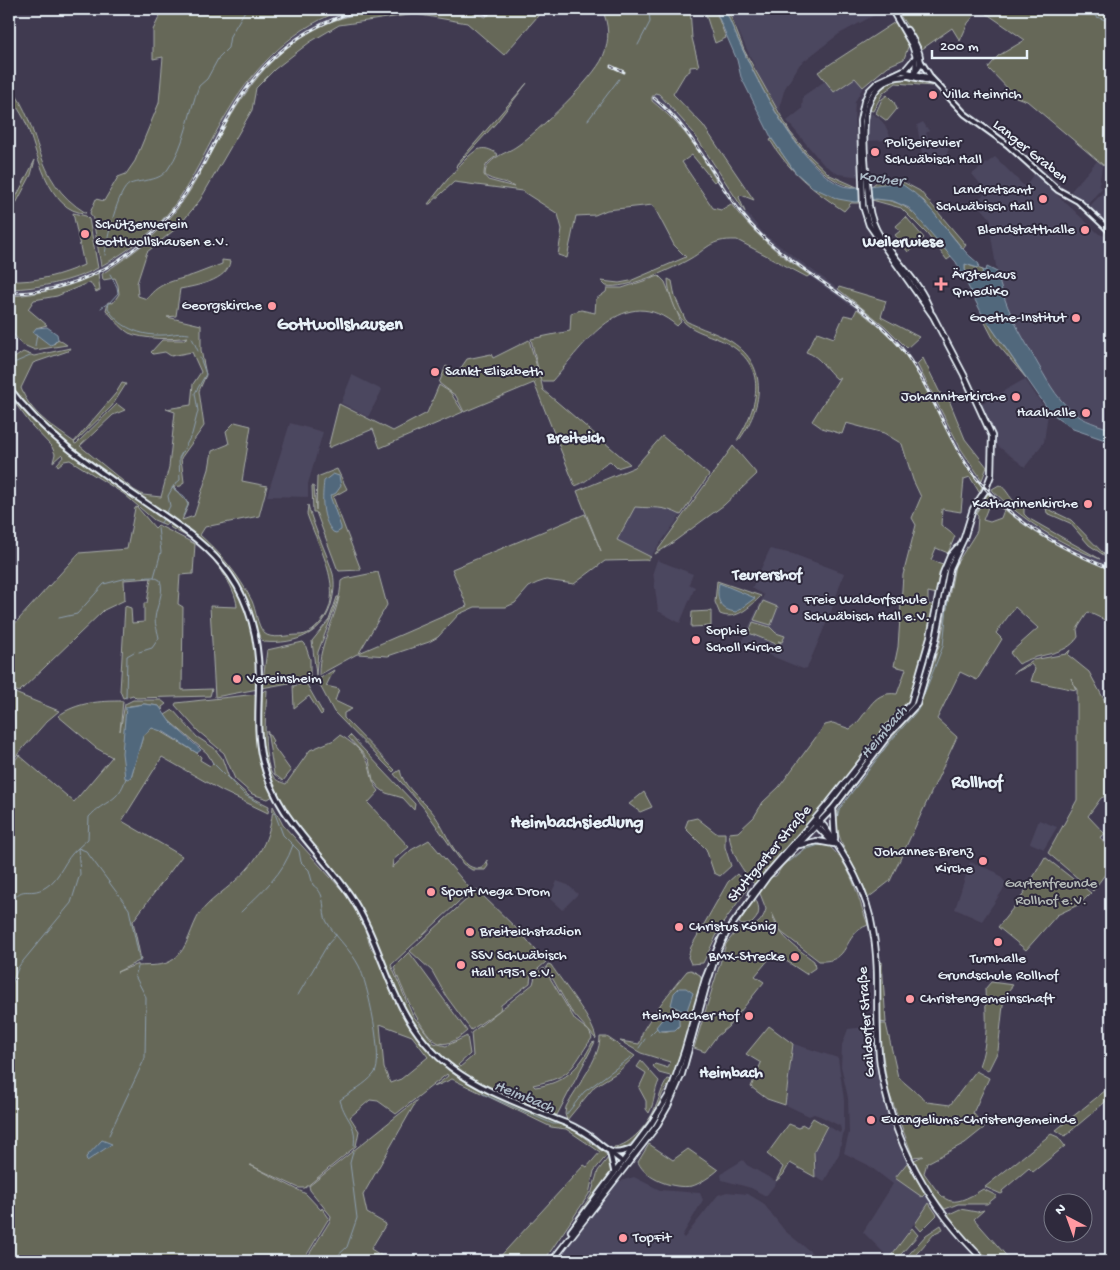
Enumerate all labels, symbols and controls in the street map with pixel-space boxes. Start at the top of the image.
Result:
scale bar [932,28,1028,60]
text: 200 m [940,38,979,56]
place label: Villa Heinrich [942,86,1021,104]
marker: Villa Heinrich [927,89,939,101]
street label: Langer Graben [989,116,1071,188]
place label: Polizeirevier Schwäbisch Hall [884,134,982,169]
marker: Polizeirevier Schwäbisch Hall [869,146,881,158]
water label: Kocher [857,168,908,193]
place label: Landratsamt Schwäbisch Hall [936,181,1035,216]
marker: Landratsamt Schwäbisch Hall [1037,193,1049,205]
place label: Schützenverein Gottwollshausen e.V. [95,216,229,251]
place label: Blendstatthalle [976,221,1075,239]
marker: Blendstatthalle [1079,224,1091,236]
marker: Schützenverein Gottwollshausen e.V. [79,228,91,240]
district label: Weilerwiese [861,234,944,253]
place label: Ärztehaus QmediKo [952,266,1016,301]
marker: Ärztehaus QmediKo [934,277,948,291]
place label: Georgskirche [181,297,262,315]
marker: Georgskirche [266,300,278,312]
place label: Goethe-Institut [969,309,1068,327]
marker: Goethe-Institut [1070,312,1082,324]
district label: Gottwollshausen [277,315,403,336]
place label: Sankt Elisabeth [445,363,543,381]
marker: Sankt Elisabeth [429,366,441,378]
place label: Johanniterkirche [901,388,1006,406]
marker: Johanniterkirche [1010,391,1022,403]
place label: Haalhalle [1017,404,1076,422]
marker: Haalhalle [1080,407,1092,419]
district label: Breiteich [546,430,605,449]
place label: Katharinenkirche [972,495,1078,513]
marker: Katharinenkirche [1082,498,1094,510]
district label: Teurershof [730,566,804,586]
place label: Freie Waldorfschule Schwäbisch Hall e.V. [803,591,930,626]
marker: Freie Waldorfschule Schwäbisch Hall e.V. [788,603,800,615]
place label: Sophie Scholl Kirche [706,622,782,657]
marker: Sophie Scholl Kirche [690,634,702,646]
place label: Vereinsheim [246,670,322,688]
marker: Vereinsheim [231,673,243,685]
water label: Heimbach [857,702,913,763]
district label: Rollhof [950,773,1004,794]
street label: Stuttgarter Straße [724,802,816,906]
district label: Heimbachsiedlung [510,813,644,834]
place label: Johannes-Brenz Kirche [874,843,973,878]
marker: Johannes-Brenz Kirche [977,855,989,867]
park label: Gartenfreunde Rollhof e.V. [1005,875,1097,910]
place label: Sport Mega Drom [441,883,551,901]
marker: Sport Mega Drom [425,886,437,898]
place label: Christus König [689,918,776,936]
marker: Christus König [673,921,685,933]
place label: Breiteichstadion [479,923,581,941]
marker: Breiteichstadion [464,926,476,938]
marker: Turnhalle Grundschule Rollhof [992,936,1004,948]
place label: SSV Schwäbisch Hall 1951 e.V. [471,947,567,982]
place label: BMX-Strecke [708,948,785,966]
place label: Turnhalle Grundschule Rollhof [938,950,1060,985]
marker: BMX-Strecke [789,951,801,963]
marker: SSV Schwäbisch Hall 1951 e.V. [455,959,467,971]
street label: Gaildorfer Straße [854,966,880,1078]
place label: Christengemeinschaft [920,990,1056,1008]
marker: Christengemeinschaft [904,993,916,1005]
place label: Heimbacher Hof [642,1007,740,1025]
marker: Heimbacher Hof [743,1010,755,1022]
district label: Heimbach [699,1065,763,1084]
water label: Heimbach [491,1077,557,1119]
place label: Evangeliums-Christengemeinde [881,1111,1076,1129]
marker: Evangeliums-Christengemeinde [865,1114,877,1126]
north arrow [1042,1192,1092,1242]
text: N [1052,1201,1070,1219]
place label: TopFit [632,1229,673,1247]
marker: TopFit [617,1232,629,1244]

